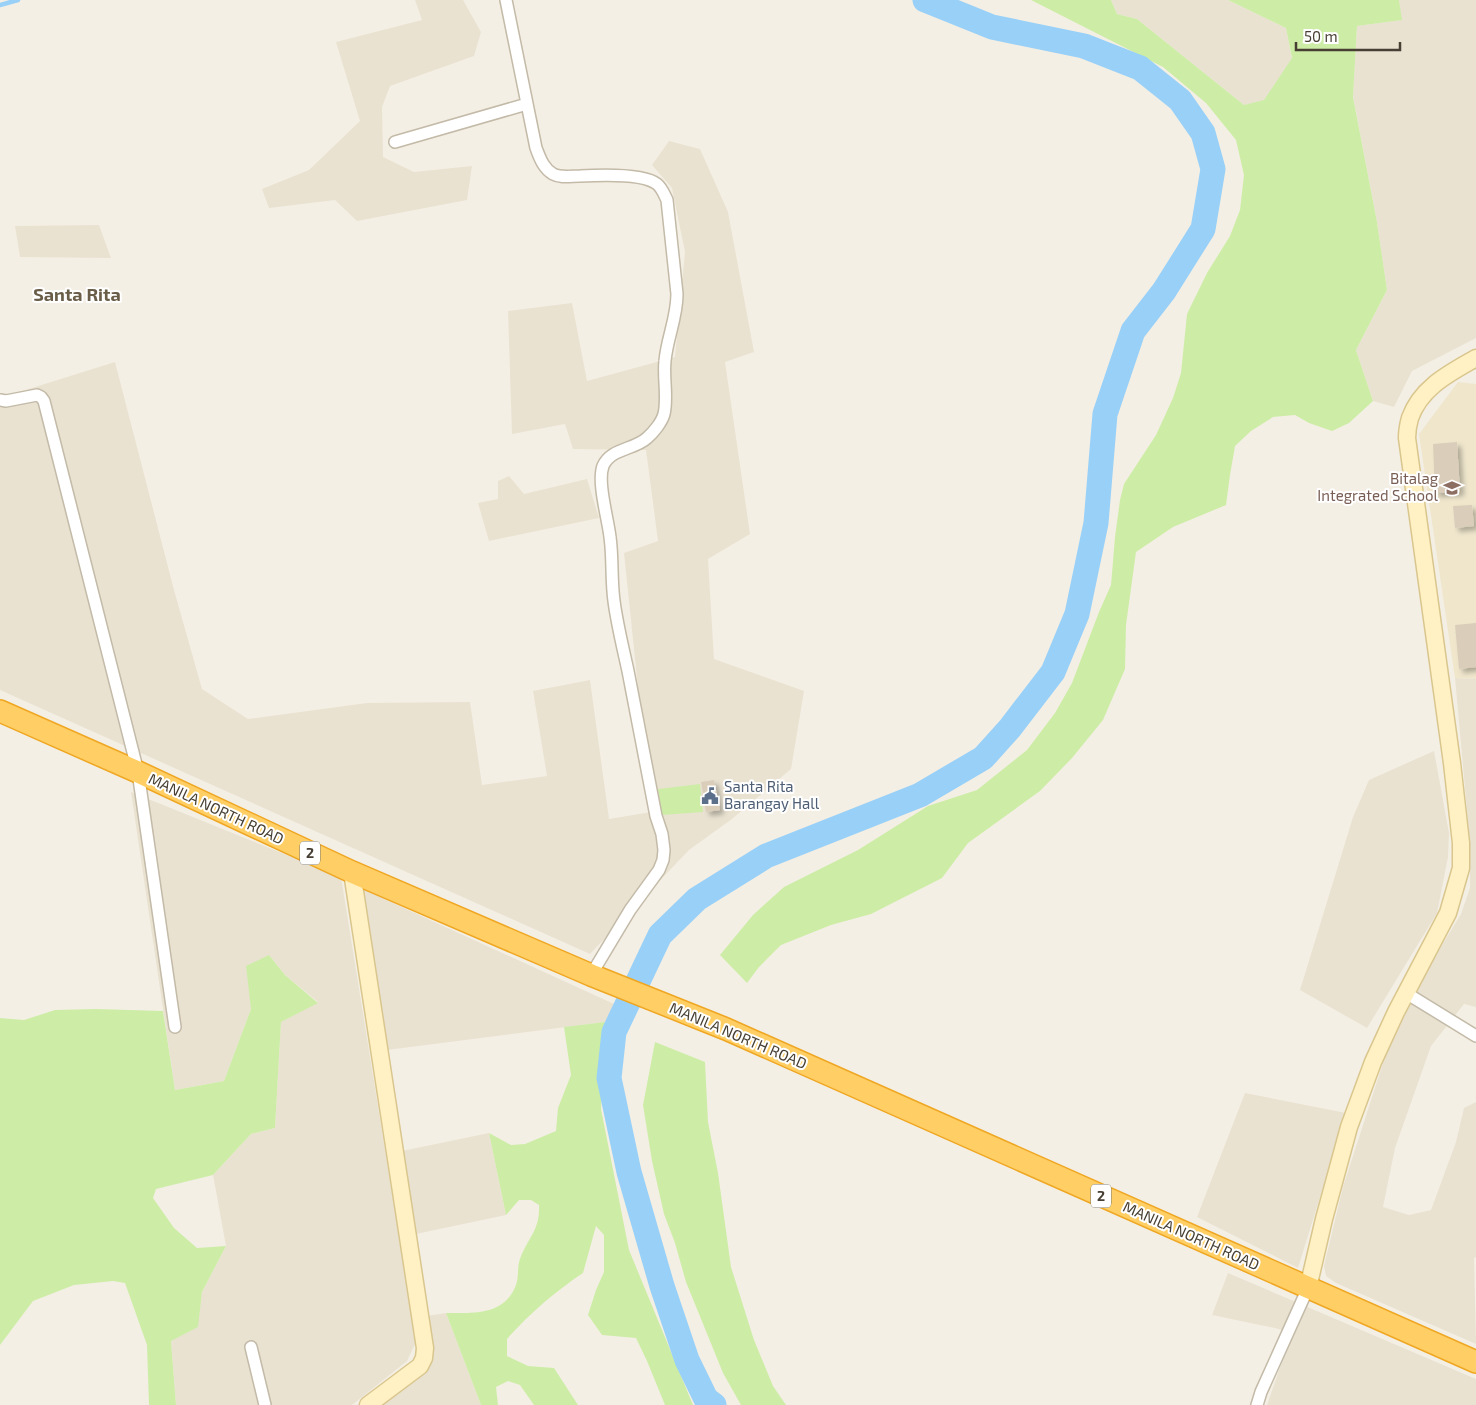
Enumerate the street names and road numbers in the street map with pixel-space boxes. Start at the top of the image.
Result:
street label: MANILA NORTH ROAD [146,769,287,847]
road number: 2 [300,841,320,864]
street label: MANILA NORTH ROAD [667,998,810,1072]
road number: 2 [1091,1184,1111,1208]
street label: MANILA NORTH ROAD [1120,1197,1262,1273]

